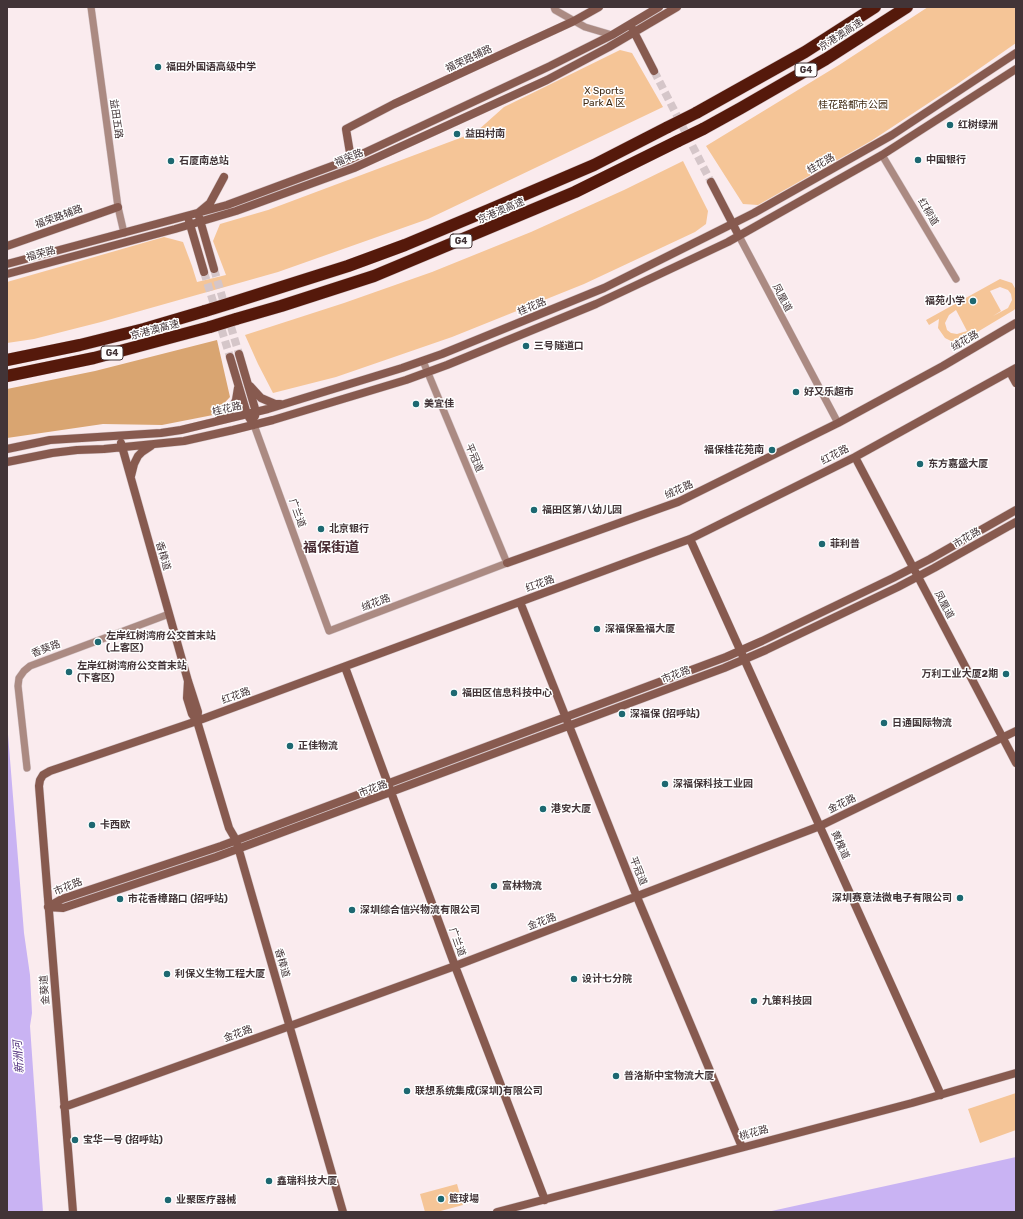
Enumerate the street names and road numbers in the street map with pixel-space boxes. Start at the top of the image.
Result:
street label: 京港澳高速 [817,16,865,54]
street label: 福荣路辅路 [444,43,494,75]
road number: G4 [795,63,817,77]
street label: 益田五路 [107,98,125,140]
street label: 福荣路 [333,147,365,169]
street label: 桂花路 [805,151,837,177]
street label: 京港澳高速 [476,196,526,226]
street label: 红柳道 [915,196,941,228]
street label: 福荣路辅路 [33,203,85,231]
road number: G4 [450,234,472,248]
street label: 福荣路 [25,244,57,264]
street label: 凤凰道 [770,282,794,314]
street label: 桂花路 [516,296,548,318]
street label: 京港澳高速 [129,318,181,342]
street label: 绒花路 [949,328,981,354]
road number: G4 [101,346,123,360]
street label: 桂花路 [211,400,243,418]
street label: 平冠道 [463,442,485,474]
street label: 红花路 [819,443,851,467]
street label: 绒花路 [663,478,695,502]
street label: 广兰道 [286,497,308,529]
street label: 市花路 [951,525,983,551]
street label: 香樟道 [153,540,173,572]
street label: 红花路 [524,573,556,595]
street label: 凤凰道 [932,589,956,621]
street label: 绒花路 [360,592,392,614]
street label: 香葵路 [30,638,62,660]
street label: 市花路 [660,664,692,686]
street label: 红花路 [220,685,252,707]
street label: 市花路 [357,778,389,800]
street label: 金花路 [826,792,858,816]
street label: 黄槐道 [828,829,852,861]
street label: 平冠道 [627,855,649,887]
street label: 市花路 [52,876,84,898]
street label: 金花路 [526,911,558,933]
street label: 广兰道 [446,926,468,958]
street label: 香樟道 [272,947,292,979]
street label: 金葵道 [38,975,52,1005]
street label: 金花路 [222,1023,254,1045]
street label: 桃花路 [738,1123,770,1143]

